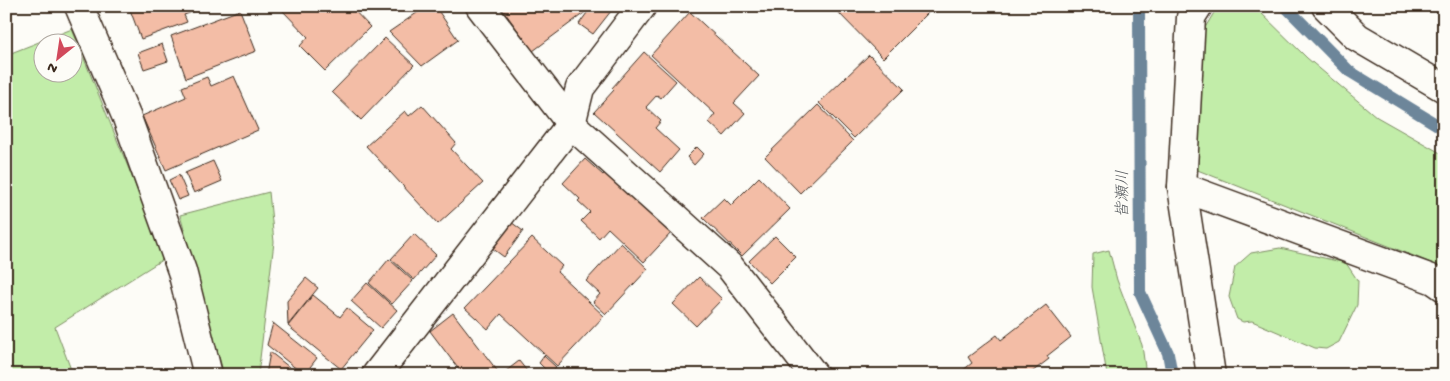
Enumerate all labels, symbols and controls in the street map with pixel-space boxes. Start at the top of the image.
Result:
north arrow [32,32,82,82]
text: N [45,57,61,77]
water label: 皆瀬川 [1114,170,1134,218]

